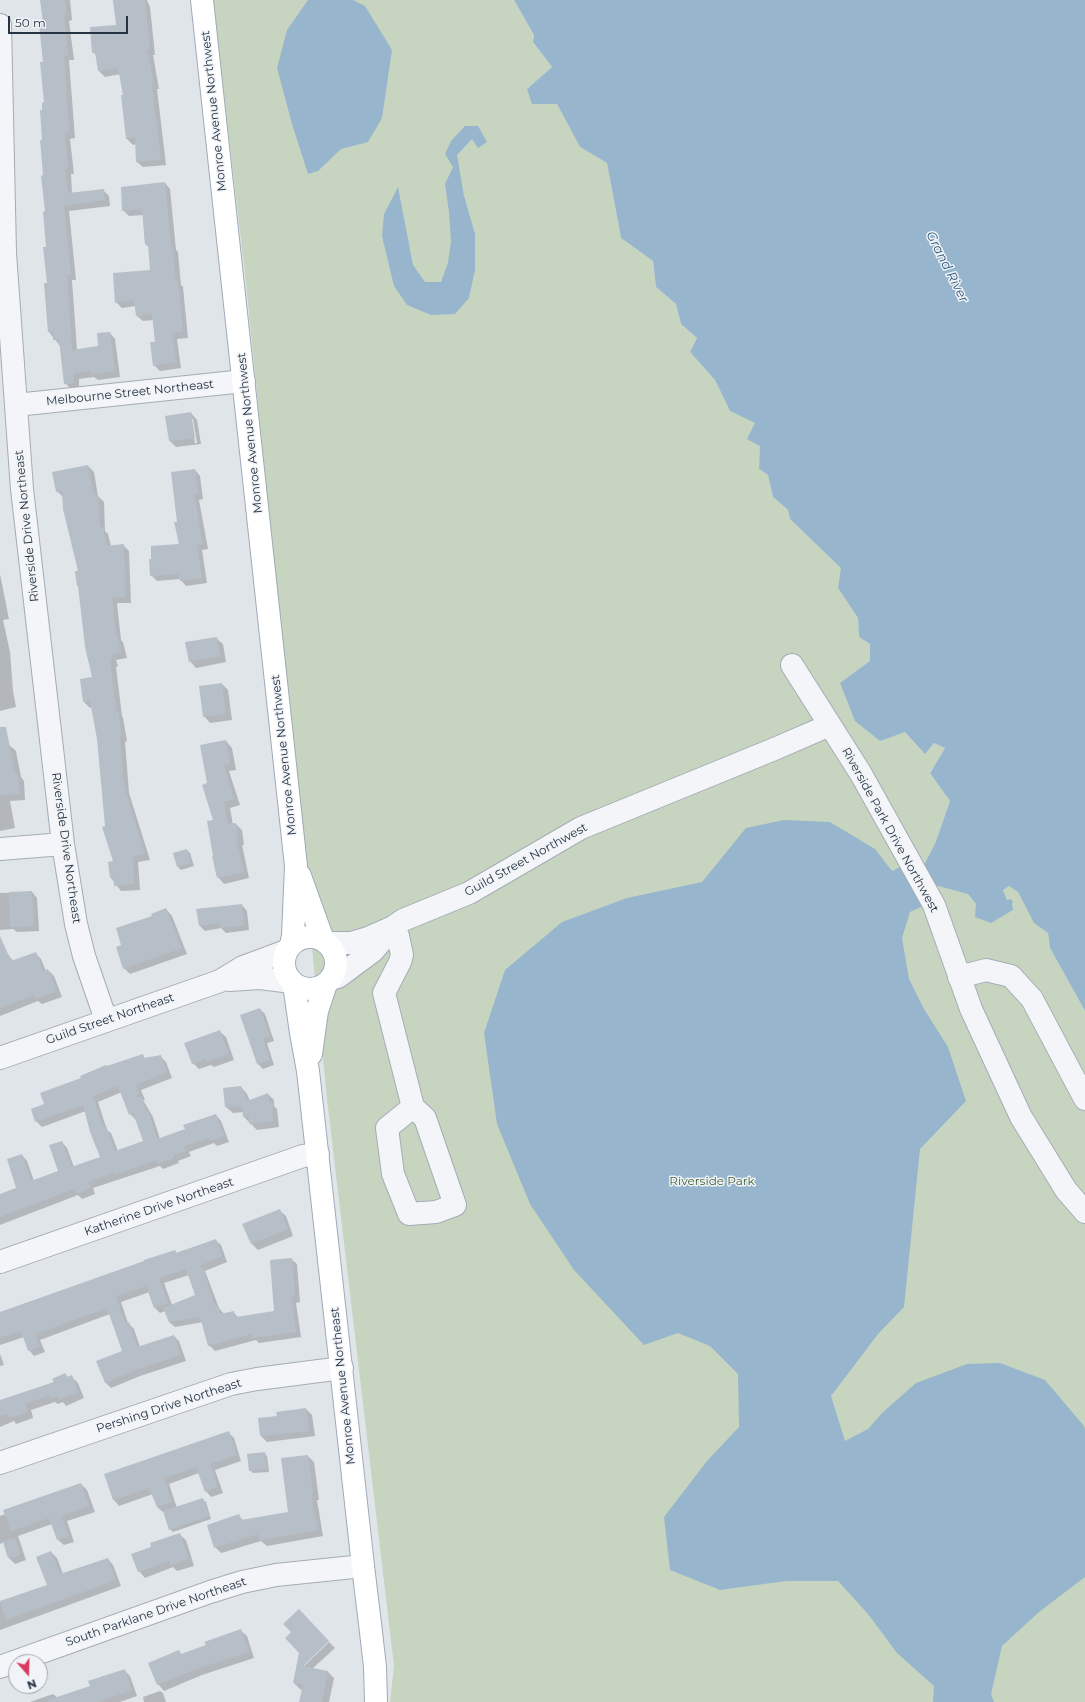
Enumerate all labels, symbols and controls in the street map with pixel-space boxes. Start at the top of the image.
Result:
scale bar [10,8,130,34]
text: 50 m [15,15,46,30]
street label: Monroe Avenue Northwest [198,30,230,192]
water label: Grand River [922,229,972,305]
street label: Monroe Avenue Northwest [234,352,266,514]
street label: Melbourne Street Northeast [45,377,215,409]
street label: Riverside Drive Northeast [12,449,42,603]
street label: Monroe Avenue Northwest [268,674,300,836]
street label: Riverside Park Drive Northwest [838,745,942,915]
street label: Riverside Drive Northeast [48,771,84,925]
street label: Guild Street Northwest [462,820,590,900]
street label: Guild Street Northeast [44,990,176,1048]
park label: Riverside Park [669,1174,755,1188]
street label: Katherine Drive Northeast [83,1175,235,1239]
street label: Monroe Avenue Northeast [328,1307,358,1465]
street label: Pershing Drive Northeast [95,1376,243,1436]
street label: South Parklane Drive Northeast [64,1574,248,1650]
north arrow [8,1654,48,1694]
text: N [25,1676,38,1692]

